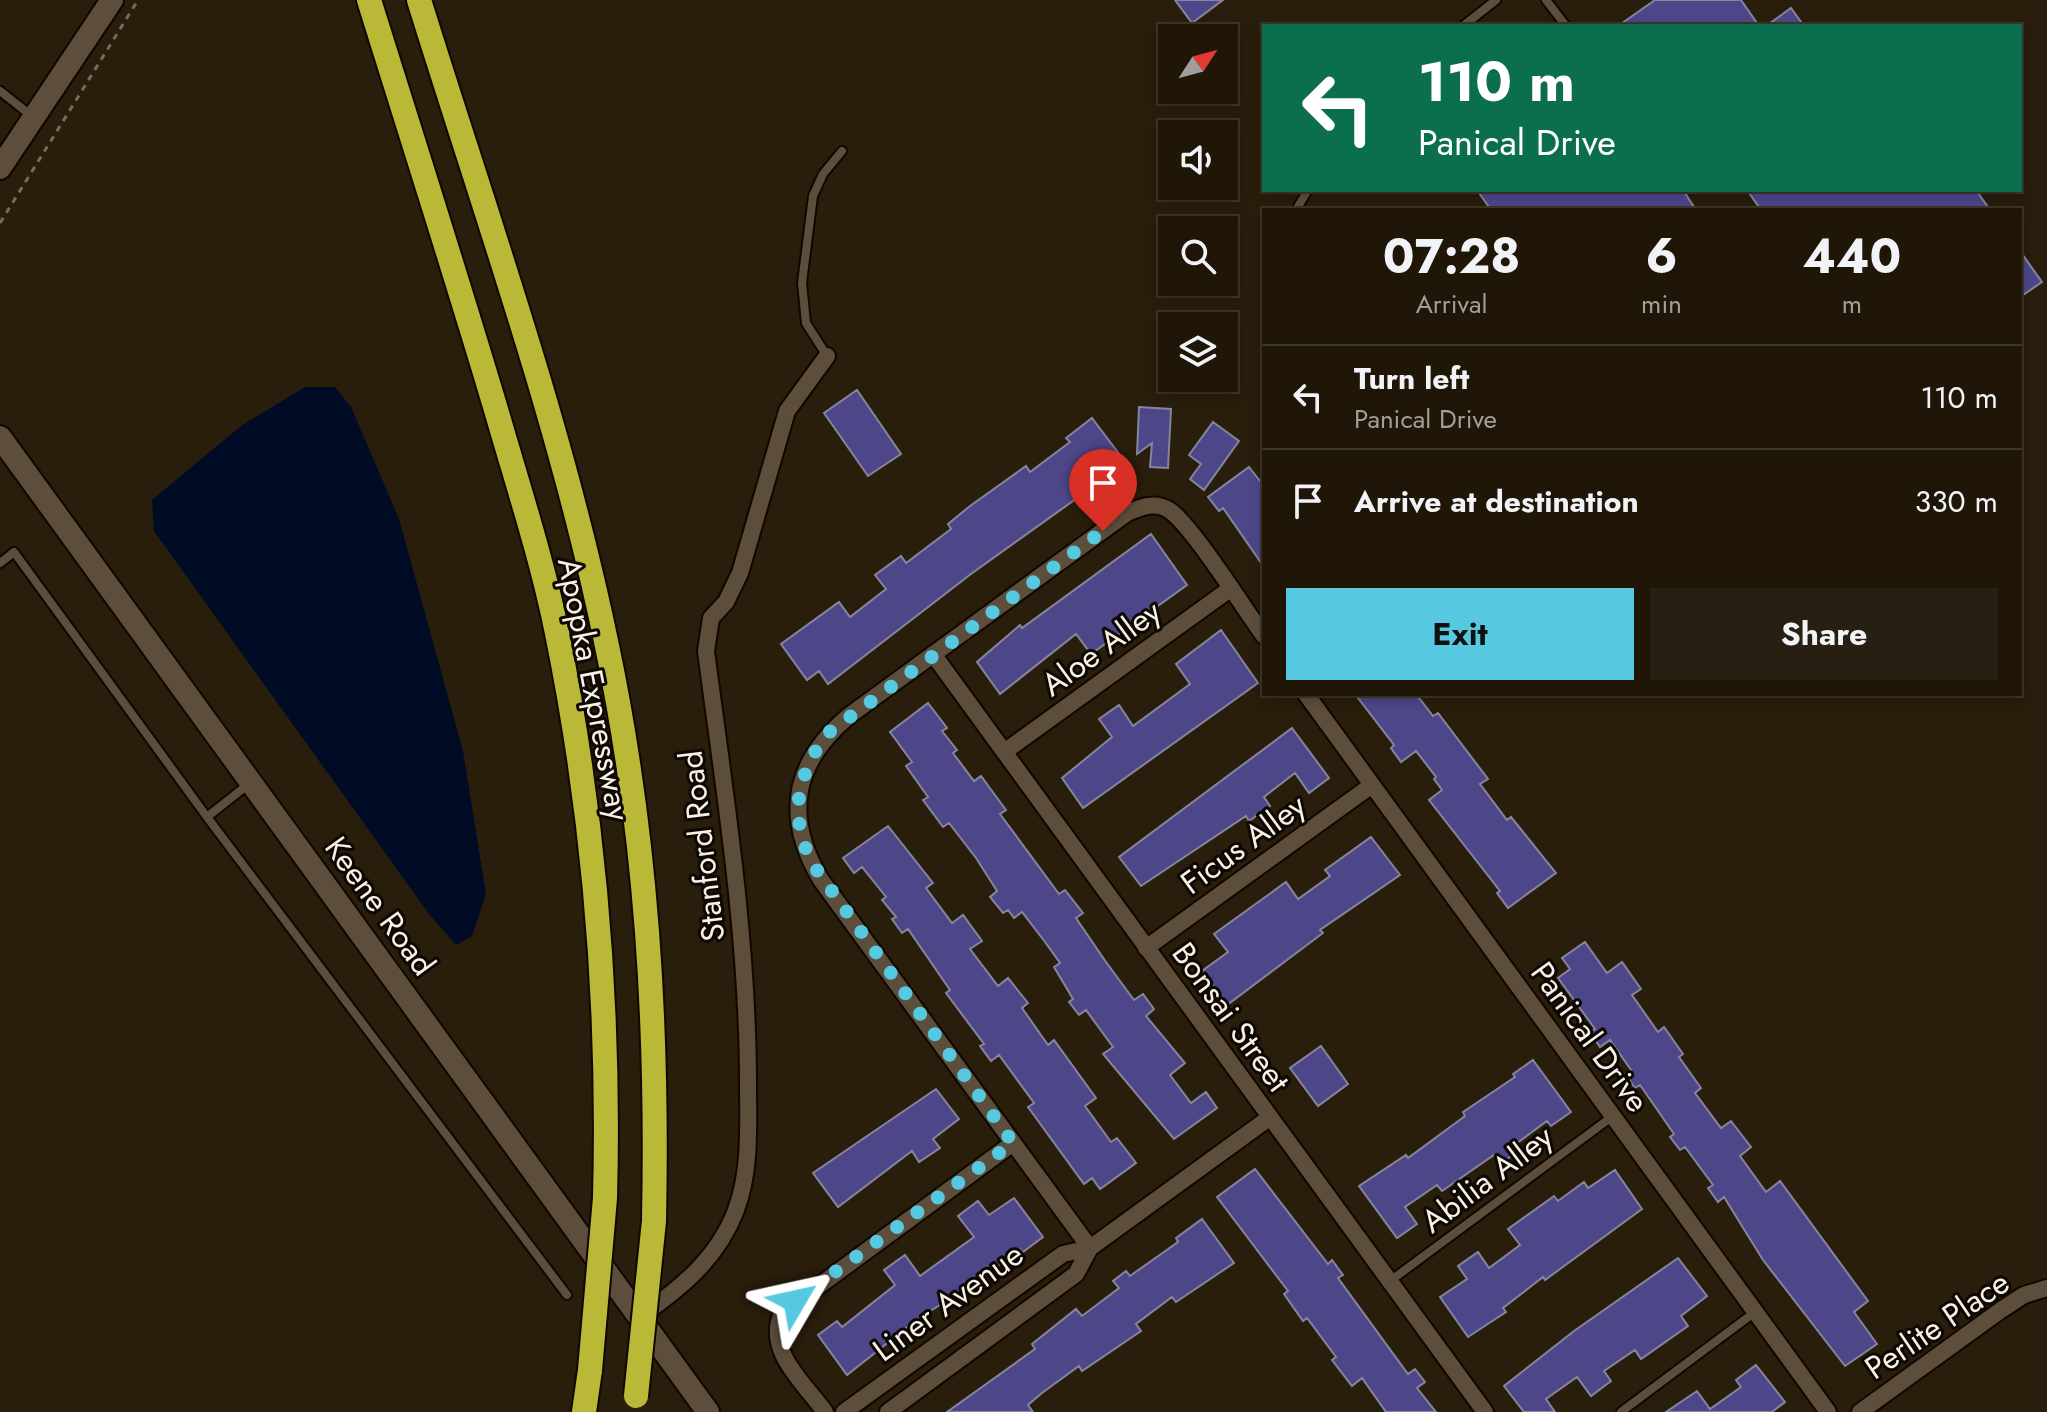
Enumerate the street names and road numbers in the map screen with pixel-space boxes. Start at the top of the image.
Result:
street label: Apopka Expressway [546,554,642,825]
street label: Aloe Alley [1032,588,1171,707]
street label: Stanford Road [667,748,737,944]
street label: Ficus Alley [1171,782,1316,905]
street label: Keene Road [314,827,446,985]
street label: Bonsai Street [1161,933,1301,1101]
street label: Panical Drive [1520,952,1660,1122]
street label: Abilia Alley [1412,1114,1563,1244]
street label: Liner Avenue [863,1232,1033,1372]
street label: Perlite Place [1856,1260,2018,1390]

